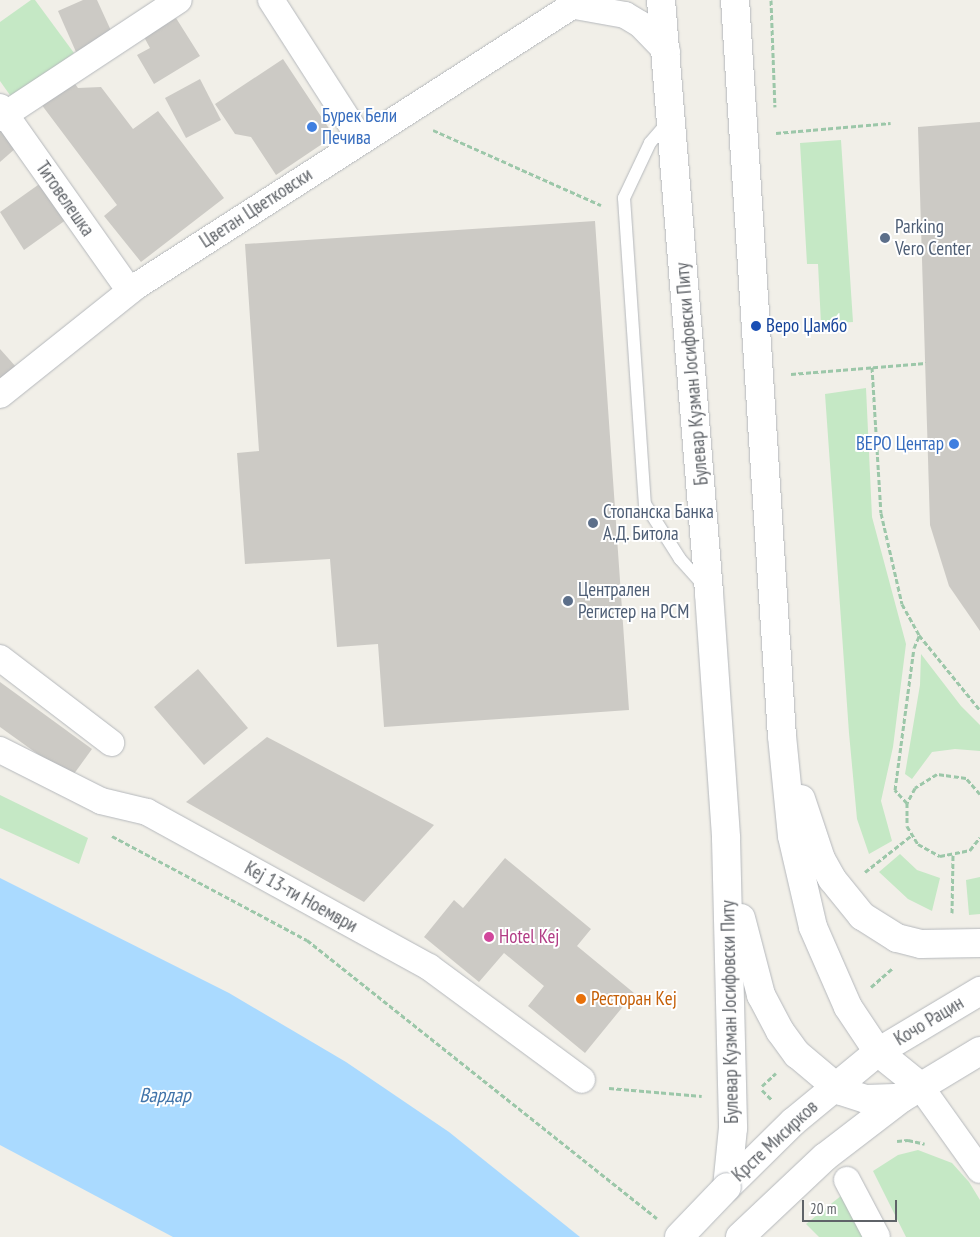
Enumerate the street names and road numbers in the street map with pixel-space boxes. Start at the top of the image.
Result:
street label: Титовелешка [31,157,99,241]
street label: Цветан Цветковски [195,163,317,253]
street label: Булевар Кузман Јосифовски Питу [671,262,713,486]
street label: Кеј 13-ти Ноември [241,857,361,937]
street label: Булевар Кузман Јосифовски Питу [717,900,743,1124]
street label: Кочо Рацин [890,991,968,1051]
street label: Крсте Мисирков [727,1096,823,1186]

